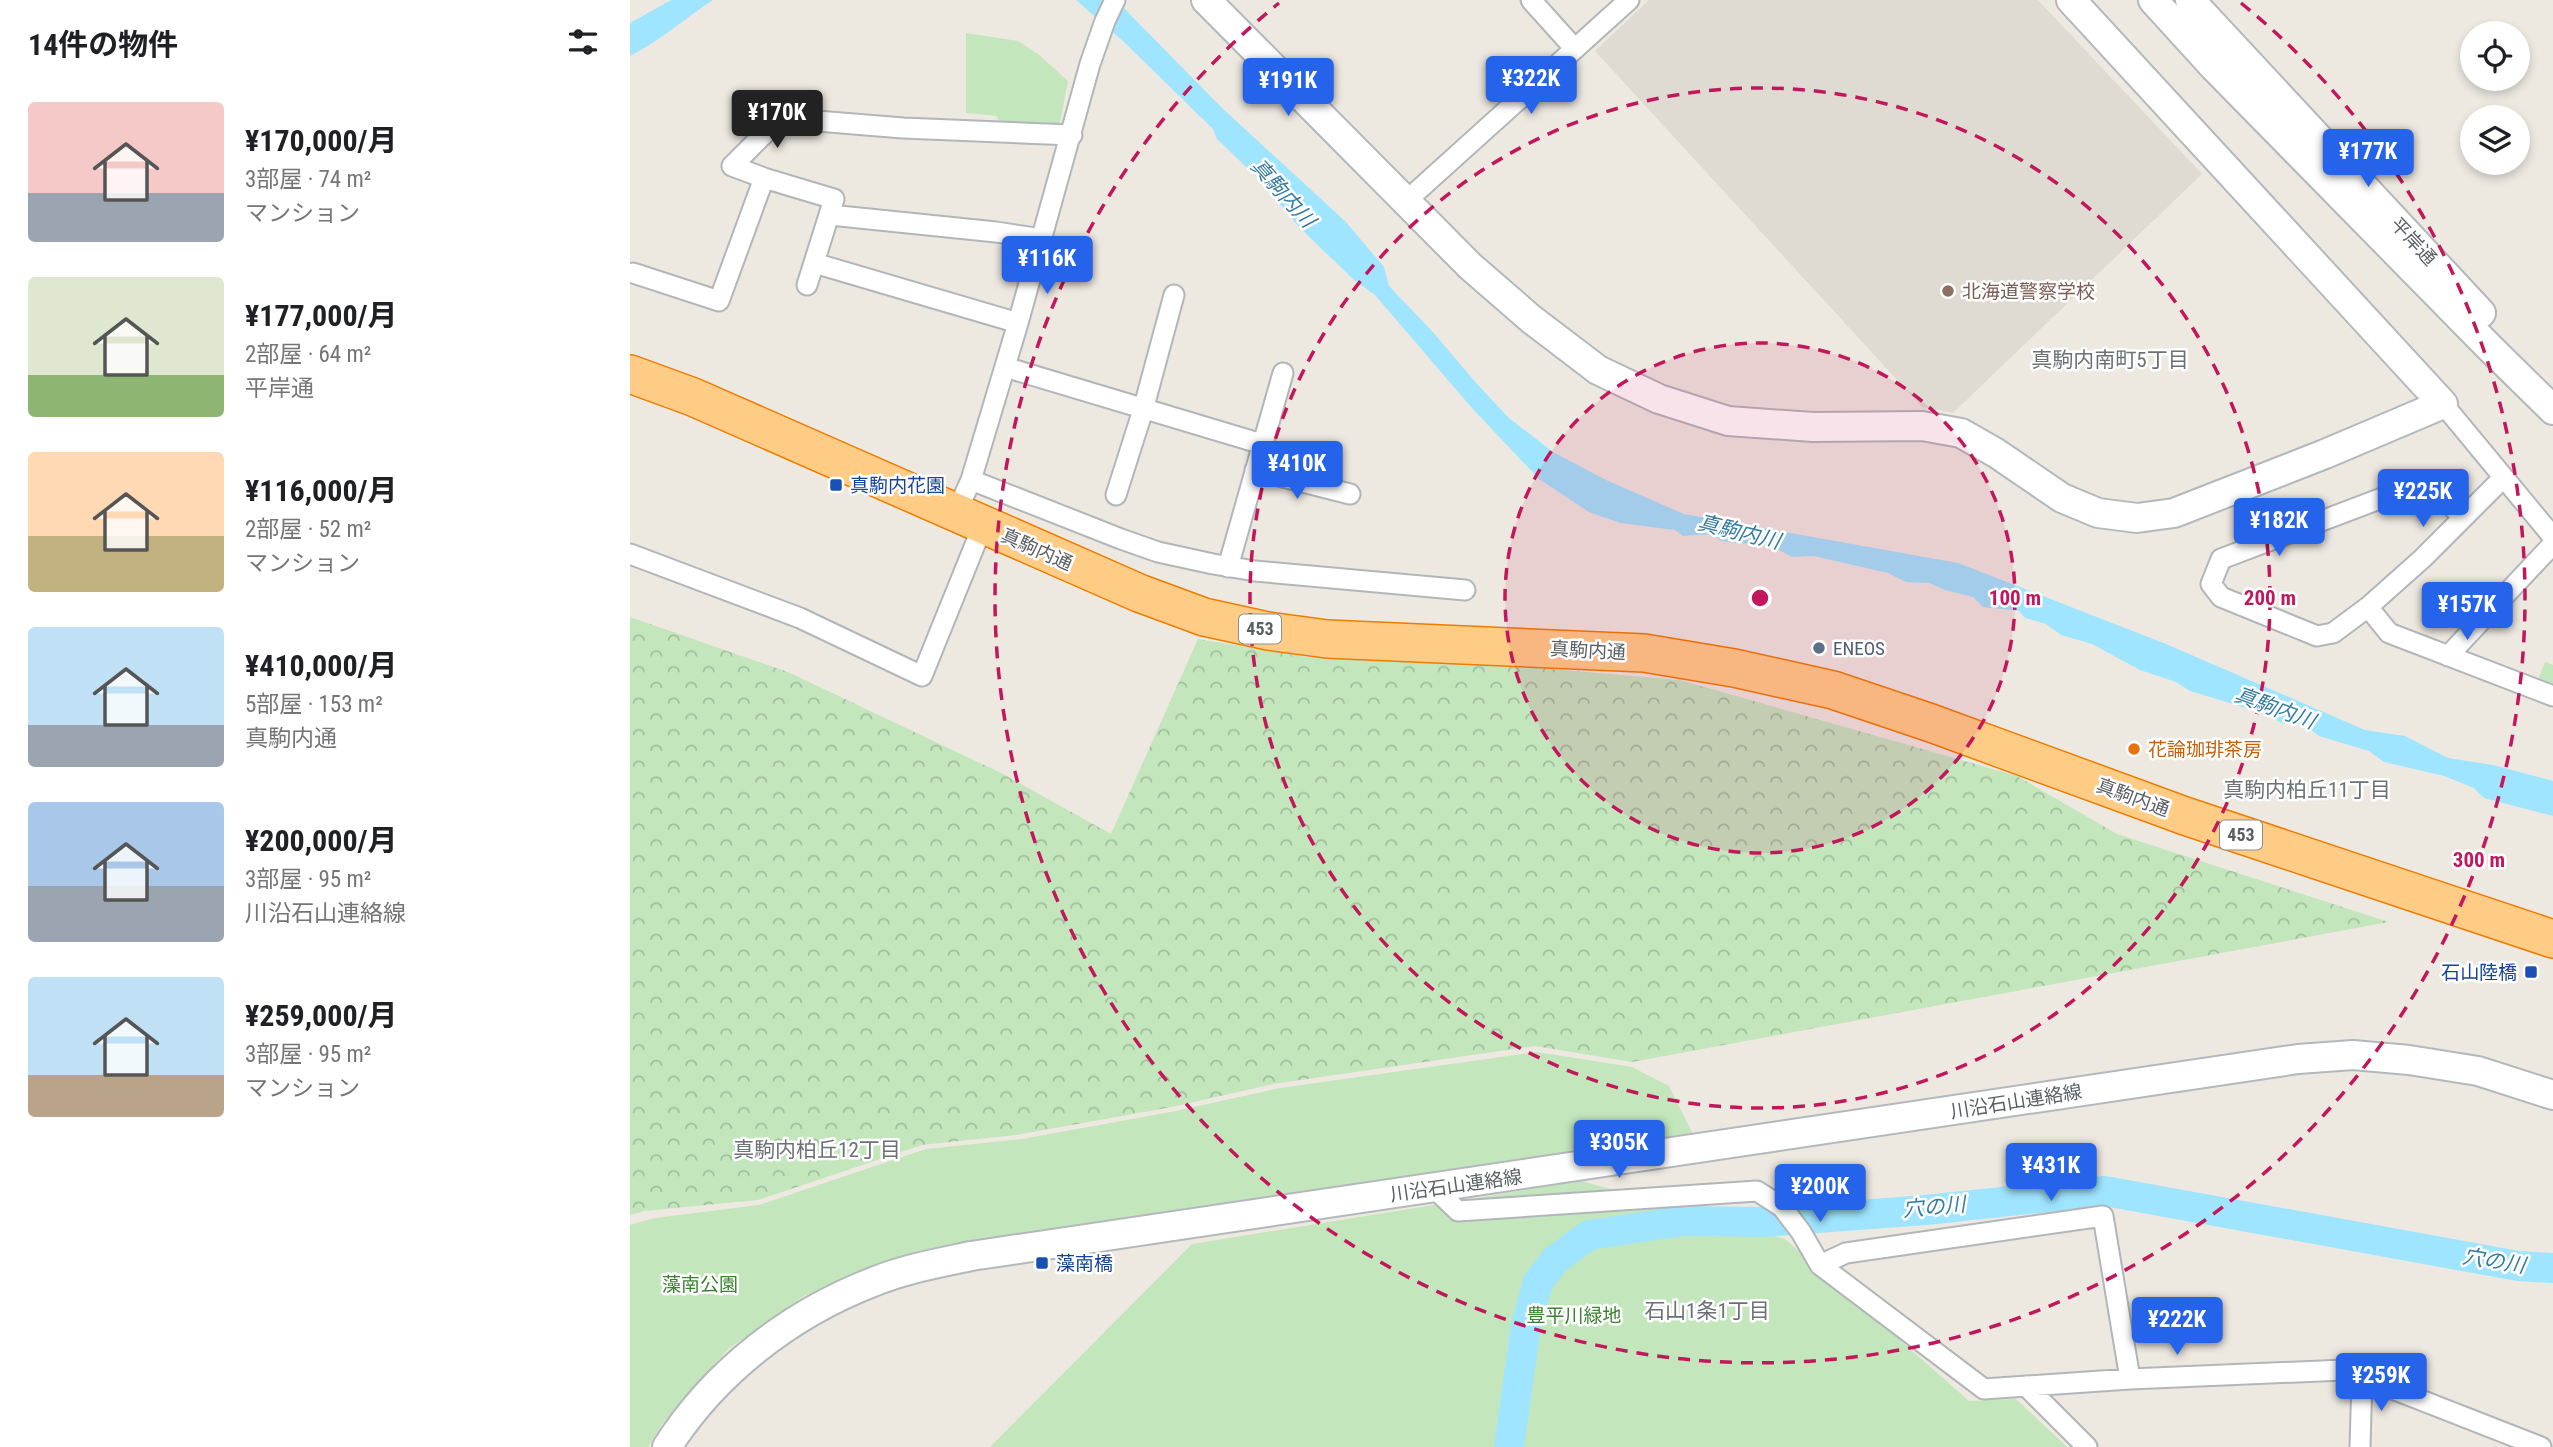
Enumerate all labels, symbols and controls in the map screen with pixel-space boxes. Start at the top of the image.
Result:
map controls [2460,21,2530,175]
button: locate [2460,21,2530,91]
icon: filters [564,23,602,61]
text: 14件の物件 [28,27,178,62]
pin: ¥322K [1482,57,1580,116]
pin: ¥191K [1239,58,1337,118]
text: ¥322K [1502,65,1560,92]
text: ¥191K [1259,67,1317,94]
pin: ¥170K [728,90,826,150]
text: ¥170K [748,99,806,126]
button: layers [2460,105,2530,175]
text: ¥170,000/月 [245,123,398,158]
icon: home [84,130,168,214]
pin: ¥177K [2319,130,2417,189]
text: ¥177K [2339,138,2397,165]
water label: 真駒内川 [1246,154,1321,234]
text: 3部屋 · 74 m² [245,166,371,193]
text: マンション [245,200,360,227]
street label: 平岸通 [2386,213,2441,270]
pin: ¥116K [998,236,1096,296]
text: ¥116K [1018,245,1076,272]
place label: 北海道警察学校 [1962,280,2095,303]
marker: 北海道警察学校 [1940,283,1956,299]
text: ¥177,000/月 [245,298,398,333]
icon: home [84,305,168,389]
text: 2部屋 · 64 m² [245,341,371,368]
district label: 真駒内南町5丁目 [2031,348,2189,372]
text: 平岸通 [245,375,314,402]
pin: ¥410K [1248,442,1346,501]
text: ¥410K [1268,450,1326,477]
pin: ¥225K [2374,470,2472,529]
text: ¥116,000/月 [245,473,398,508]
place label: 真駒内花園 [850,474,945,497]
marker: 真駒内花園 [828,477,844,493]
text: ¥225K [2394,478,2452,505]
icon: home [84,480,168,564]
pin: ¥182K [2230,498,2328,558]
text: ¥182K [2250,507,2308,534]
water label: 真駒内川 [1695,510,1785,554]
text: 2部屋 · 52 m² [245,516,371,543]
street label: 真駒内通 [997,523,1076,575]
text: マンション [245,550,360,577]
pin: ¥157K [2418,582,2516,642]
centre of rings [1748,586,1772,610]
text: 100 m [1989,586,2041,610]
text: 200 m [2244,586,2296,610]
text: ¥157K [2438,591,2496,618]
road number: 453 [1239,614,1281,644]
street label: 真駒内通 [1549,637,1627,664]
place label: ENEOS [1833,637,1885,660]
marker: ENEOS [1811,640,1827,656]
text: ¥410,000/月 [245,648,398,683]
icon: home [84,655,168,739]
water label: 真駒内川 [2231,682,2320,734]
text: 5部屋 · 153 m² [245,691,383,718]
text: 真駒内通 [245,725,337,752]
place label: 花論珈琲茶房 [2148,738,2262,761]
marker: 花論珈琲茶房 [2126,741,2142,757]
street label: 真駒内通 [2093,774,2172,821]
district label: 真駒内柏丘11丁目 [2223,778,2391,802]
road number: 453 [2220,820,2262,850]
text: ¥200,000/月 [245,823,398,858]
icon: home [84,830,168,914]
text: 300 m [2453,848,2505,872]
text: 3部屋 · 95 m² [245,866,371,893]
text: 川沿石山連絡線 [245,900,406,927]
place label: 石山陸橋 [2441,961,2517,984]
marker: 石山陸橋 [2523,964,2539,980]
text: ¥259,000/月 [245,998,398,1033]
icon: home [84,1005,168,1089]
text: 3部屋 · 95 m² [245,1041,371,1068]
text: マンション [245,1075,360,1102]
street label: 川沿石山連絡線 [1949,1080,2084,1123]
pin: ¥305K [1570,1120,1668,1180]
text: ¥305K [1590,1129,1648,1156]
district label: 真駒内柏丘12丁目 [733,1138,901,1162]
pin: ¥431K [2002,1144,2100,1203]
text: ¥431K [2022,1152,2080,1179]
pin: ¥200K [1771,1164,1869,1224]
street label: 川沿石山連絡線 [1389,1165,1524,1206]
text: ¥200K [1791,1173,1849,1200]
water label: 穴の川 [1902,1192,1968,1222]
water label: 穴の川 [2461,1244,2529,1278]
place label: 藻南橋 [1056,1252,1113,1275]
marker: 藻南橋 [1034,1255,1050,1271]
park label: 藻南公園 [662,1273,738,1296]
pin: ¥222K [2128,1298,2226,1357]
district label: 石山1条1丁目 [1644,1299,1770,1323]
park label: 豊平川緑地 [1526,1304,1622,1327]
text: ¥222K [2148,1306,2206,1333]
pin: ¥259K [2332,1354,2430,1413]
text: ¥259K [2352,1362,2410,1389]

